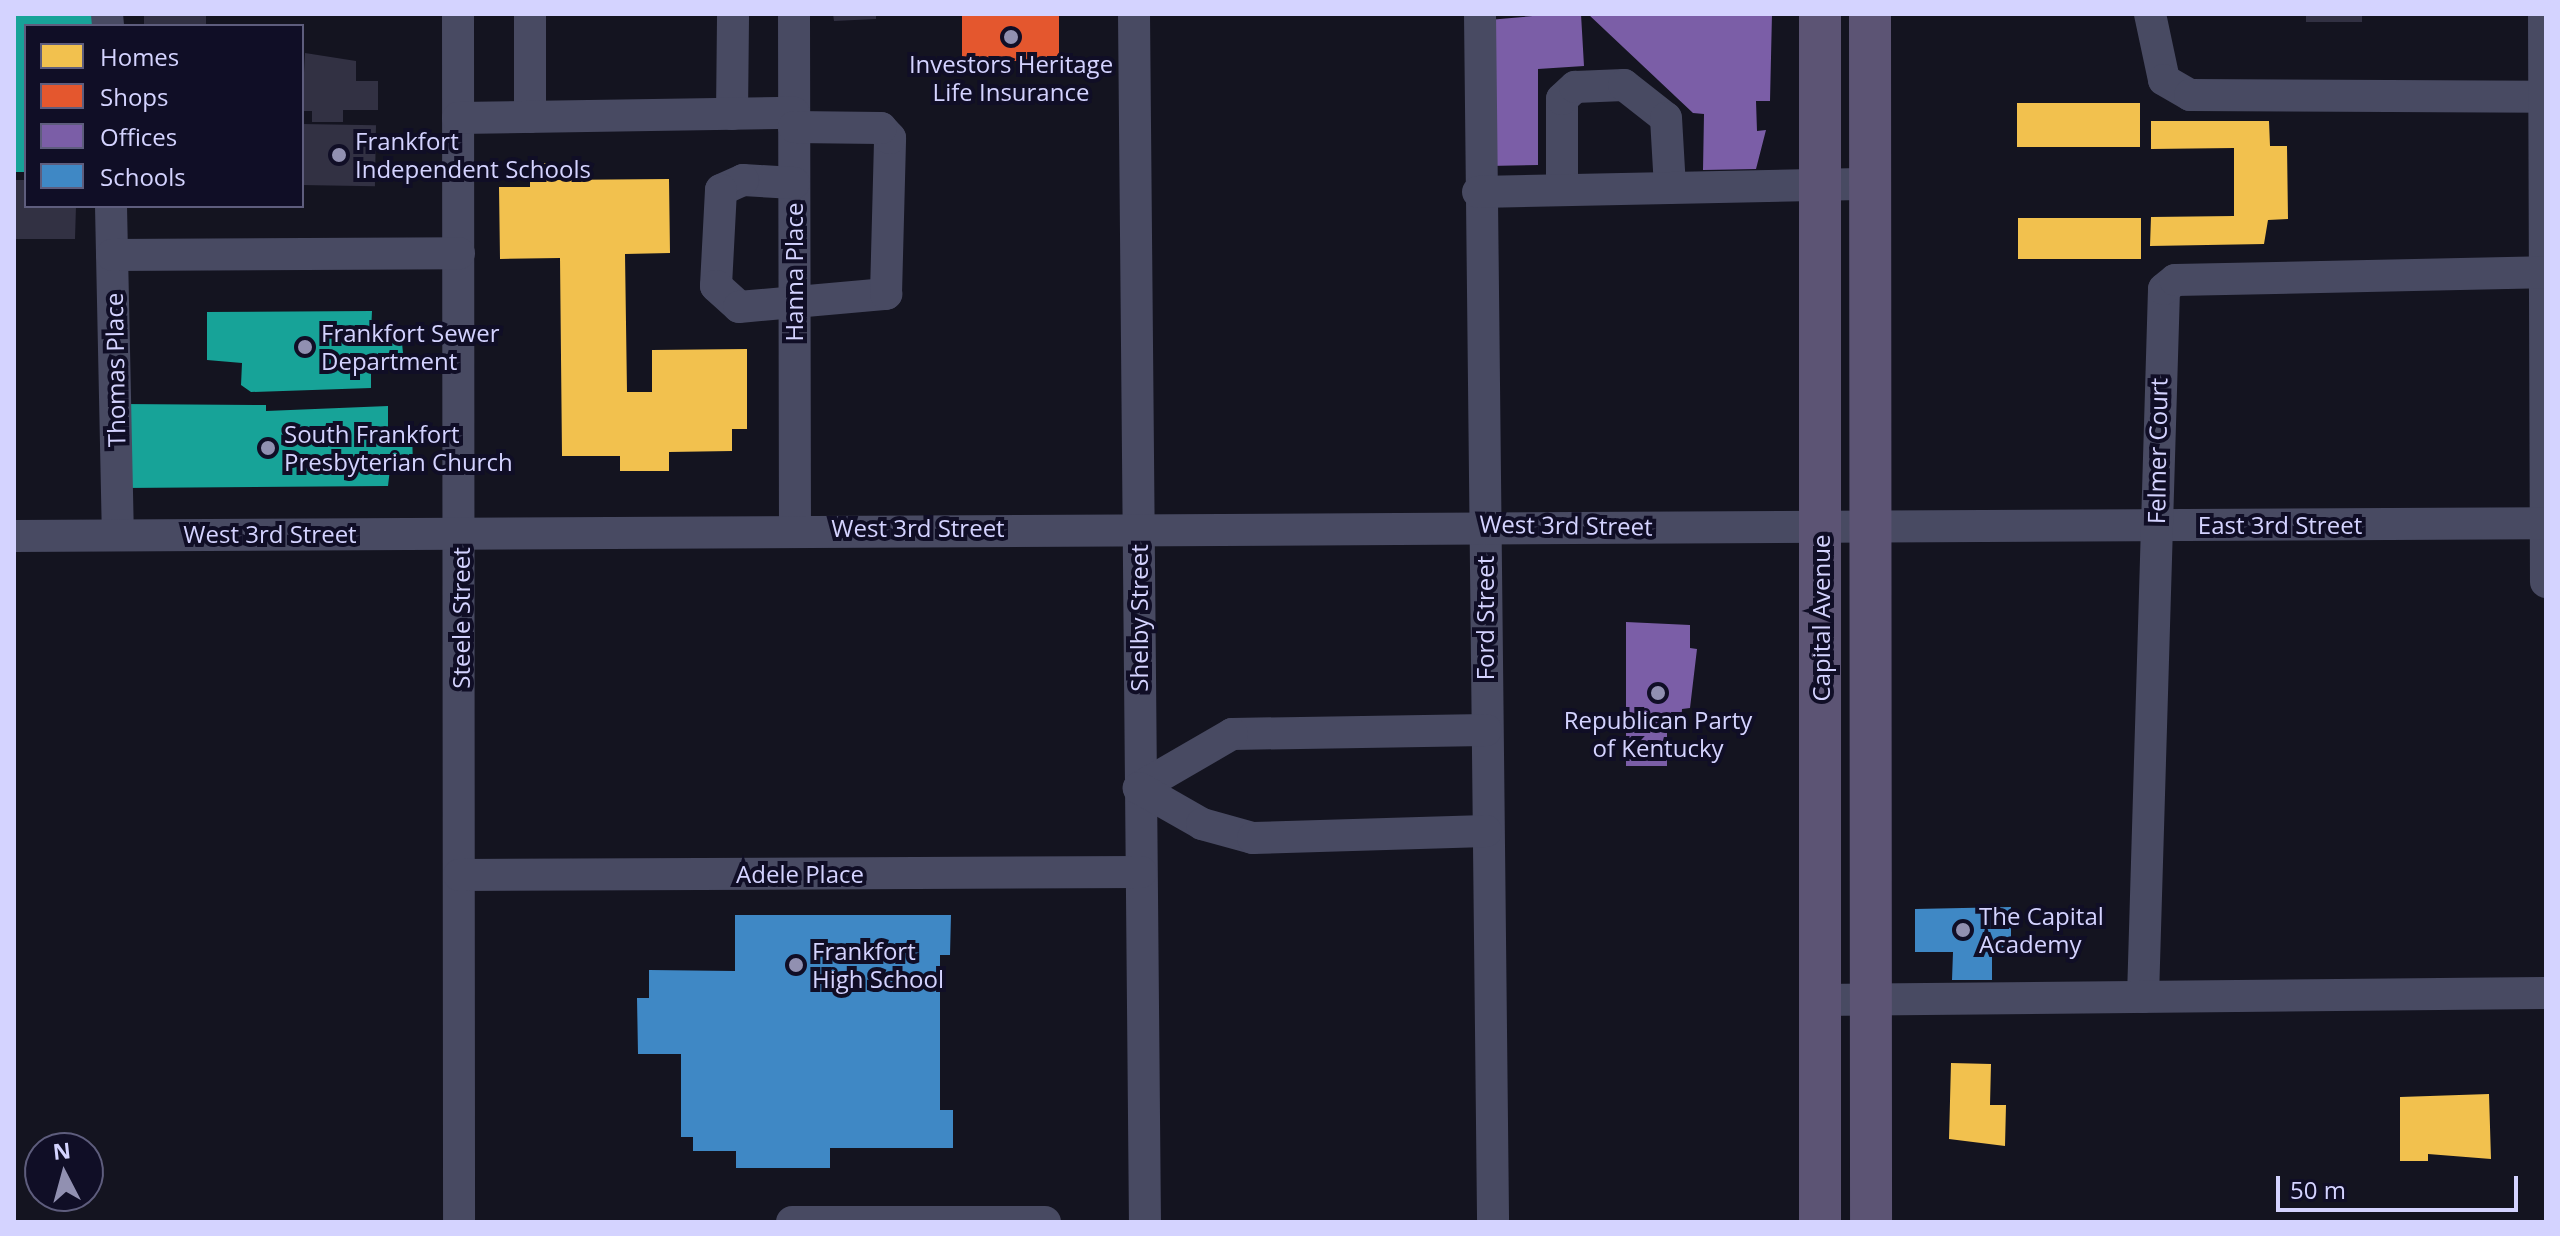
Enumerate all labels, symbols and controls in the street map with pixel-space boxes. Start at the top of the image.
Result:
legend [24,24,304,208]
marker: Investors Heritage Life Insurance [1002,28,1020,46]
text: Homes [100,40,179,73]
place label: Investors Heritage Life Insurance [909,50,1113,106]
text: Shops [100,80,168,113]
text: Offices [100,120,177,153]
place label: Frankfort Independent Schools [355,127,591,183]
marker: Frankfort Independent Schools [330,146,348,164]
text: Schools [100,160,186,193]
street label: Hanna Place [780,203,808,341]
street label: Thomas Place [99,293,131,447]
place label: Frankfort Sewer Department [321,319,499,375]
marker: Frankfort Sewer Department [296,338,314,356]
street label: Felmer Court [2141,378,2173,524]
place label: South Frankfort Presbyterian Church [284,420,513,476]
marker: South Frankfort Presbyterian Church [259,439,277,457]
street label: West 3rd Street [1479,509,1653,541]
street label: East 3rd Street [2198,511,2362,539]
street label: West 3rd Street [831,514,1005,542]
street label: West 3rd Street [183,520,357,548]
street label: Capital Avenue [1807,535,1835,701]
street label: Shelby Street [1125,544,1153,692]
street label: Steele Street [447,547,475,689]
street label: Ford Street [1471,556,1499,680]
marker: Republican Party of Kentucky [1649,684,1667,702]
place label: Republican Party of Kentucky [1564,706,1752,762]
street label: Adele Place [736,860,864,888]
place label: The Capital Academy [1979,902,2104,958]
marker: The Capital Academy [1954,921,1972,939]
place label: Frankfort High School [812,937,944,993]
marker: Frankfort High School [787,956,805,974]
north arrow [24,1132,104,1212]
text: N [51,1134,72,1166]
scale bar [2280,1160,2522,1210]
text: 50 m [2290,1173,2346,1206]

